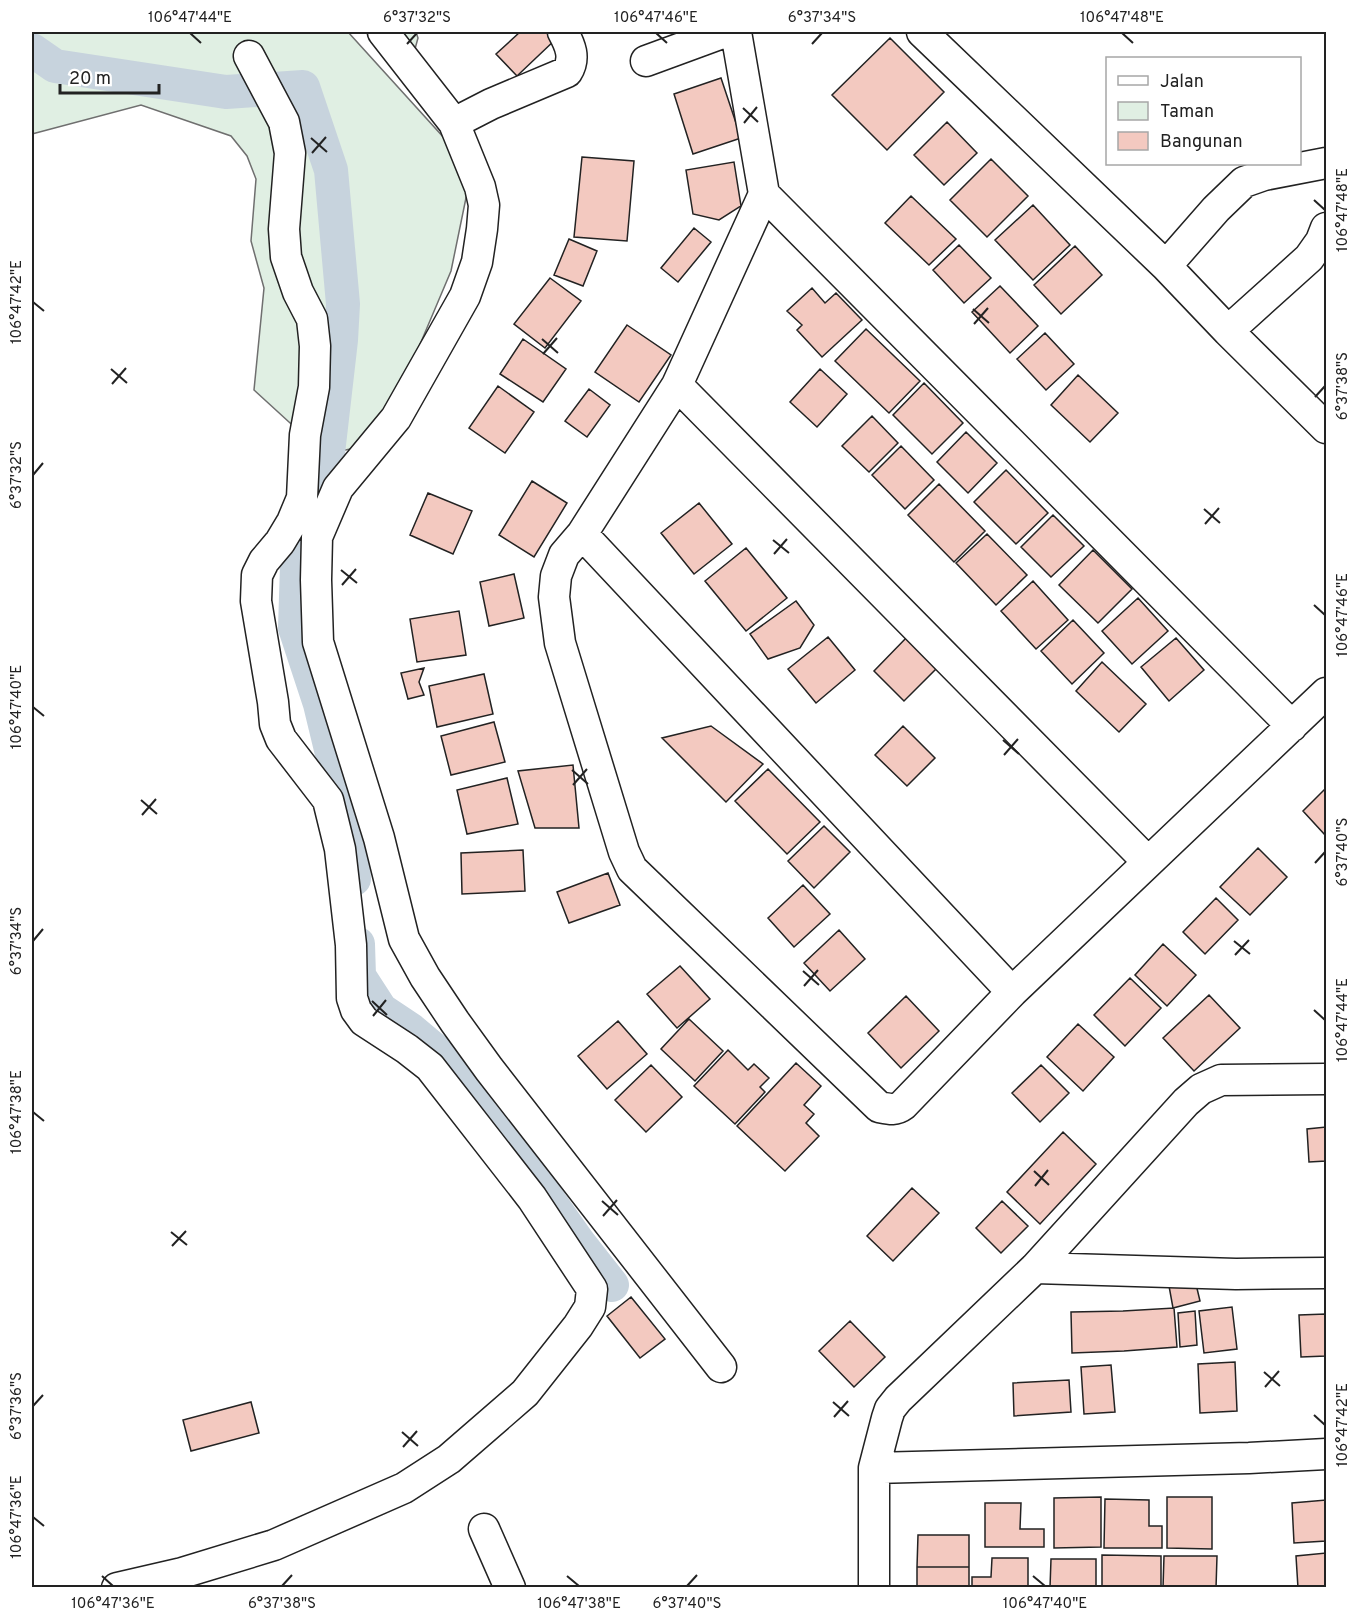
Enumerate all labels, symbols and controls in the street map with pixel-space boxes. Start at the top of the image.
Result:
text: 106°47'44"E [148,9,232,28]
text: 6°37'32"S [383,9,451,28]
text: 106°47'46"E [614,9,698,28]
text: 6°37'34"S [788,9,856,28]
text: 106°47'48"E [1080,9,1164,28]
scale bar [60,57,159,95]
legend [1106,57,1301,165]
text: 20 m [69,68,111,91]
text: Jalan [1160,71,1204,94]
text: Taman [1160,101,1214,124]
text: Bangunan [1160,131,1243,154]
text: 106°47'48"E [1334,168,1353,252]
text: 106°47'42"E [8,260,27,344]
text: 6°37'38"S [1334,352,1353,420]
text: 6°37'32"S [8,441,27,509]
text: 106°47'46"E [1334,573,1353,657]
text: 106°47'40"E [8,665,27,749]
text: 6°37'40"S [1334,818,1353,887]
text: 6°37'34"S [8,907,27,975]
text: 106°47'44"E [1334,978,1353,1062]
text: 106°47'38"E [8,1070,27,1154]
text: 6°37'36"S [8,1372,27,1440]
text: 106°47'42"E [1334,1383,1353,1467]
text: 106°47'36"E [8,1475,27,1559]
text: 106°47'36"E [71,1595,155,1614]
text: 6°37'38"S [248,1595,316,1614]
text: 106°47'38"E [537,1595,621,1614]
text: 6°37'40"S [653,1595,722,1614]
text: 106°47'40"E [1003,1595,1087,1614]

